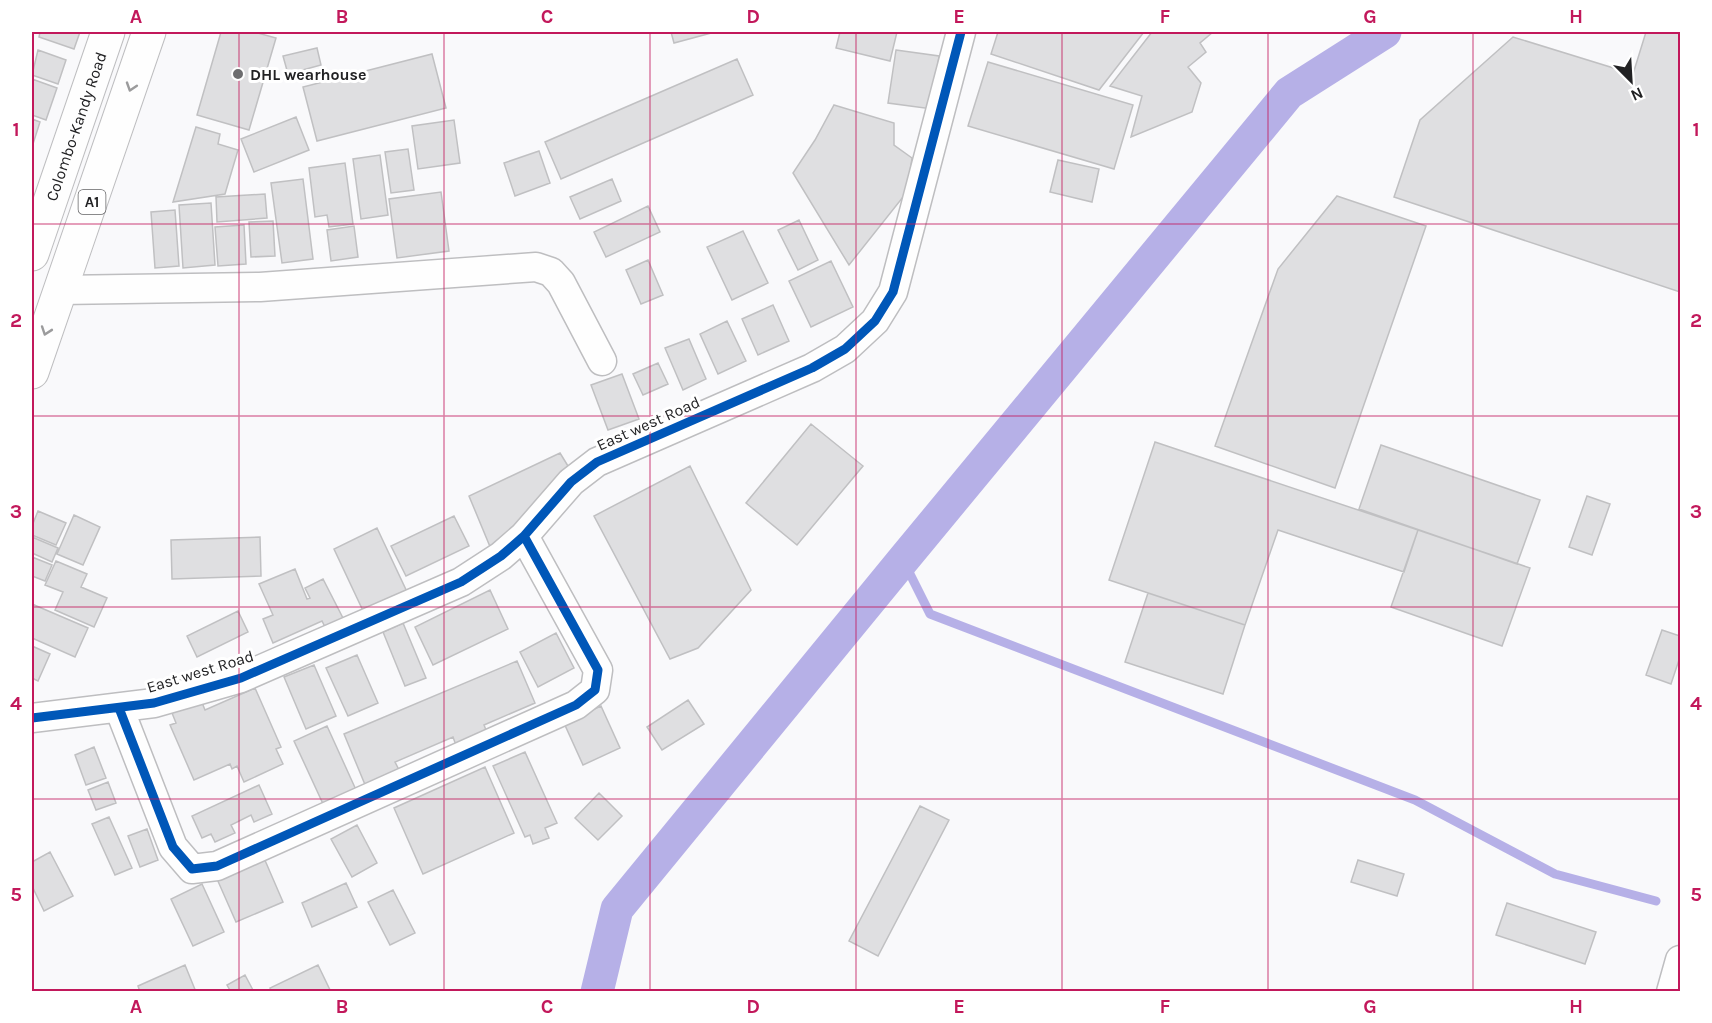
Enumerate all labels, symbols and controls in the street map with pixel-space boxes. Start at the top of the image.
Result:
text: A [130,5,143,28]
text: B [336,5,348,28]
text: C [541,5,553,28]
text: D [746,5,760,28]
text: E [953,5,965,28]
text: F [1160,5,1171,28]
text: G [1363,5,1377,28]
text: H [1569,5,1583,28]
street label: Colombo-Kandy Road [42,49,111,203]
north arrow [1601,51,1661,111]
place label: DHL wearhouse [250,65,366,84]
marker: DHL wearhouse [231,67,245,81]
one-way arrow [125,81,138,92]
text: N [1628,83,1646,105]
text: 1 [12,118,20,141]
text: 1 [1692,118,1700,141]
road number: A1 [78,190,106,214]
text: 2 [10,309,22,332]
text: 2 [1690,309,1702,332]
one-way arrow [40,325,53,336]
street label: East west Road [594,392,703,455]
text: 3 [10,500,22,523]
text: 3 [1690,500,1702,523]
street label: East west Road [144,646,256,697]
text: 4 [10,692,22,715]
text: 4 [1690,692,1702,715]
text: 5 [10,883,22,906]
text: 5 [1690,883,1702,906]
text: A [130,995,143,1018]
text: B [336,995,348,1018]
text: C [541,995,553,1018]
text: D [746,995,760,1018]
text: E [953,995,965,1018]
text: F [1160,995,1171,1018]
text: G [1363,995,1377,1018]
text: H [1569,995,1583,1018]

